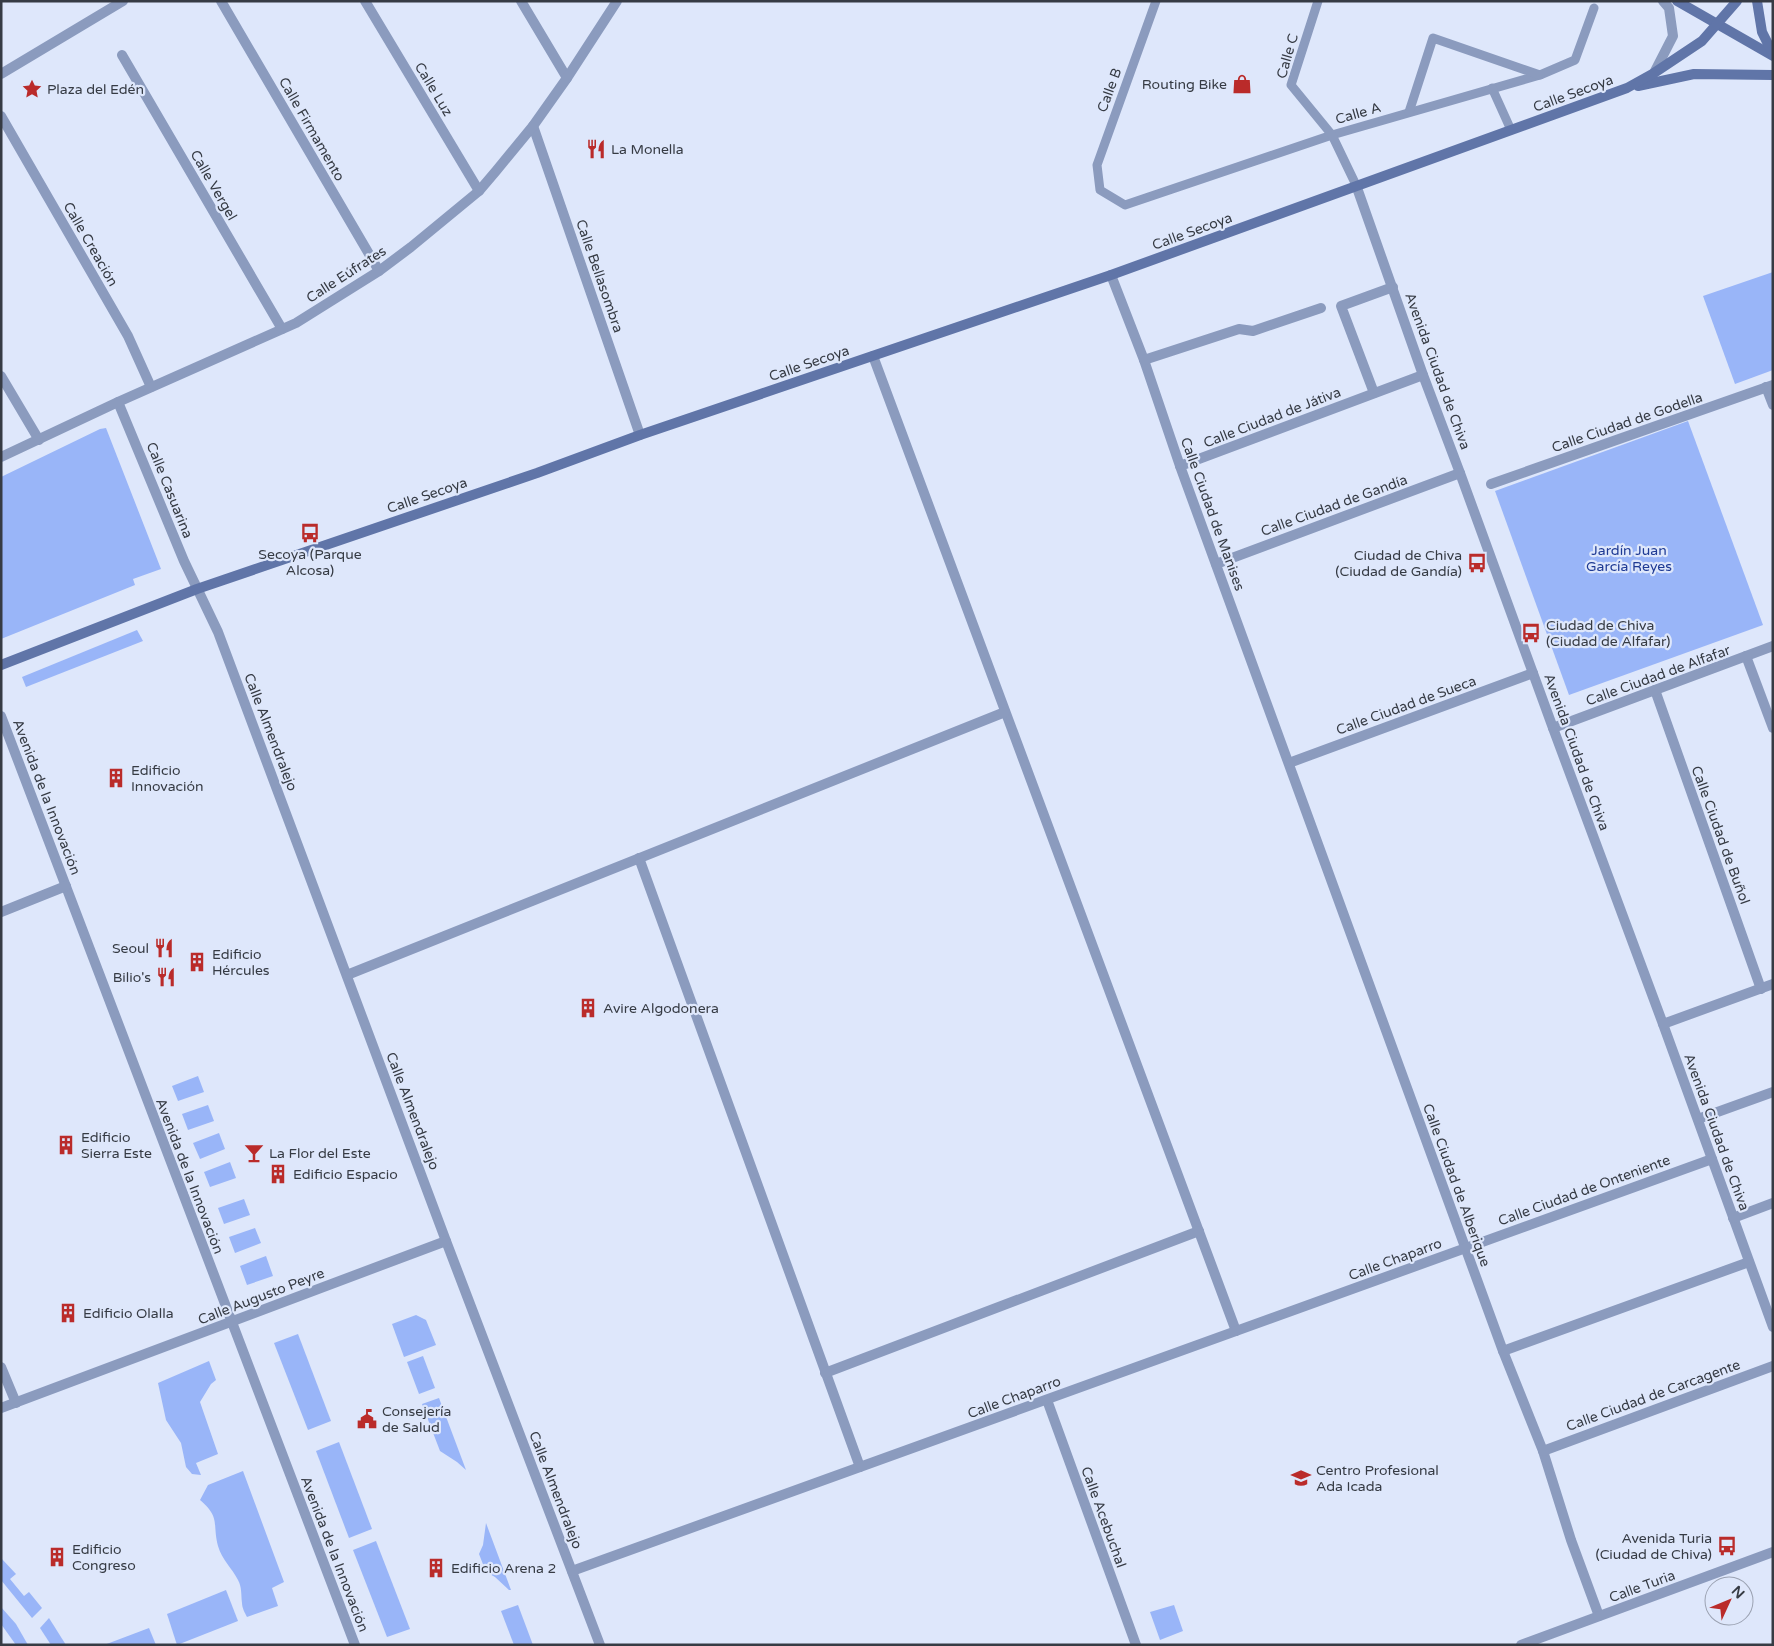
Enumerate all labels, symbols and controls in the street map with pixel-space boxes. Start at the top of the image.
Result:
street label: Calle C [1273,31,1302,81]
street label: Calle Luz [411,59,456,119]
street label: Calle B [1094,66,1125,115]
street label: Calle Secoya [1531,71,1615,116]
shop icon: Routing Bike [1231,73,1253,95]
street label: Calle Firmamento [275,74,348,184]
place label: Routing Bike [1142,76,1227,93]
place icon: Plaza del Edén [21,78,43,100]
place label: Plaza del Edén [47,81,144,98]
street label: Calle A [1333,99,1383,128]
restaurant icon: La Monella [585,138,607,160]
place label: La Monella [611,141,684,158]
street label: Calle Vergel [187,147,241,223]
street label: Calle Creación [60,199,122,290]
street label: Calle Secoya [1150,209,1234,254]
street label: Calle Bellasombra [572,217,627,335]
street label: Calle Eúfrates [303,242,390,307]
street label: Avenida Ciudad de Chiva [1401,290,1474,452]
street label: Calle Secoya [767,342,852,385]
street label: Calle Ciudad de Játiva [1201,383,1343,452]
street label: Calle Ciudad de Godella [1550,389,1705,456]
street label: Calle Ciudad de Manises [1177,435,1248,594]
street label: Calle Casuarina [143,440,197,541]
street label: Calle Ciudad de Gandía [1259,471,1410,540]
street label: Calle Secoya [385,474,470,517]
bus stop icon: Secoya (Parque Alcosa) [299,522,321,544]
park label: Jardín Juan García Reyes [1586,542,1672,575]
place label: Secoya (Parque Alcosa) [258,546,362,579]
place label: Ciudad de Chiva (Ciudad de Gandía) [1335,547,1462,580]
bus stop icon: Ciudad de Chiva (Ciudad de Gandía) [1466,552,1488,574]
place label: Ciudad de Chiva (Ciudad de Alfafar) [1546,617,1670,650]
bus stop icon: Ciudad de Chiva (Ciudad de Alfafar) [1520,622,1542,644]
street label: Calle Ciudad de Alfafar [1584,641,1733,710]
street label: Calle Almendralejo [240,671,301,793]
street label: Avenida Ciudad de Chiva [1540,671,1613,833]
street label: Calle Ciudad de Sueca [1334,672,1478,739]
street label: Avenida de la Innovación [9,717,84,877]
place label: Edificio Innovación [131,762,204,795]
street label: Calle Ciudad de Buñol [1688,764,1754,907]
building icon: Edificio Innovación [105,767,127,789]
restaurant icon: Seoul [153,937,175,959]
place label: Seoul [112,940,149,957]
place label: Edificio Hércules [212,946,270,979]
building icon: Edificio Hércules [186,951,208,973]
restaurant icon: Bilio's [155,966,177,988]
place label: Bilio's [113,969,151,986]
building icon: Avire Algodonera [577,997,599,1019]
place label: Avire Algodonera [603,1000,719,1017]
street label: Calle Almendralejo [382,1050,443,1172]
street label: Avenida Ciudad de Chiva [1680,1051,1753,1213]
street label: Avenida de la Innovación [152,1096,227,1256]
street label: Calle Ciudad de Alberique [1419,1101,1494,1269]
place label: Edificio Sierra Este [81,1129,152,1162]
building icon: Edificio Sierra Este [55,1134,77,1156]
bar icon: La Flor del Este [243,1142,265,1164]
place label: La Flor del Este [269,1145,371,1162]
street label: Calle Ciudad de Onteniente [1496,1151,1673,1230]
building icon: Edificio Espacio [267,1163,289,1185]
place label: Edificio Espacio [293,1166,398,1183]
street label: Calle Chaparro [1346,1235,1444,1284]
street label: Calle Augusto Peyre [196,1264,327,1328]
building icon: Edificio Olalla [57,1302,79,1324]
place label: Edificio Olalla [83,1305,174,1322]
street label: Calle Ciudad de Carcagente [1564,1356,1743,1435]
street label: Calle Chaparro [965,1373,1063,1422]
place label: Consejería de Salud [382,1403,451,1436]
public building icon: Consejería de Salud [356,1408,378,1430]
street label: Calle Almendralejo [525,1429,586,1551]
place label: Centro Profesional Ada Icada [1316,1462,1439,1495]
street label: Calle Acebuchal [1077,1464,1130,1570]
school or university icon: Centro Profesional Ada Icada [1290,1467,1312,1489]
street label: Avenida de la Innovación [297,1474,372,1634]
place label: Avenida Turia (Ciudad de Chiva) [1596,1530,1712,1563]
bus stop icon: Avenida Turia (Ciudad de Chiva) [1716,1535,1738,1557]
place label: Edificio Congreso [72,1541,136,1574]
building icon: Edificio Congreso [46,1546,68,1568]
building icon: Edificio Arena 2 [425,1557,447,1579]
place label: Edificio Arena 2 [451,1560,556,1577]
street label: Calle Turia [1607,1567,1678,1606]
north arrow [1704,1576,1754,1626]
text: N [1728,1582,1748,1602]

